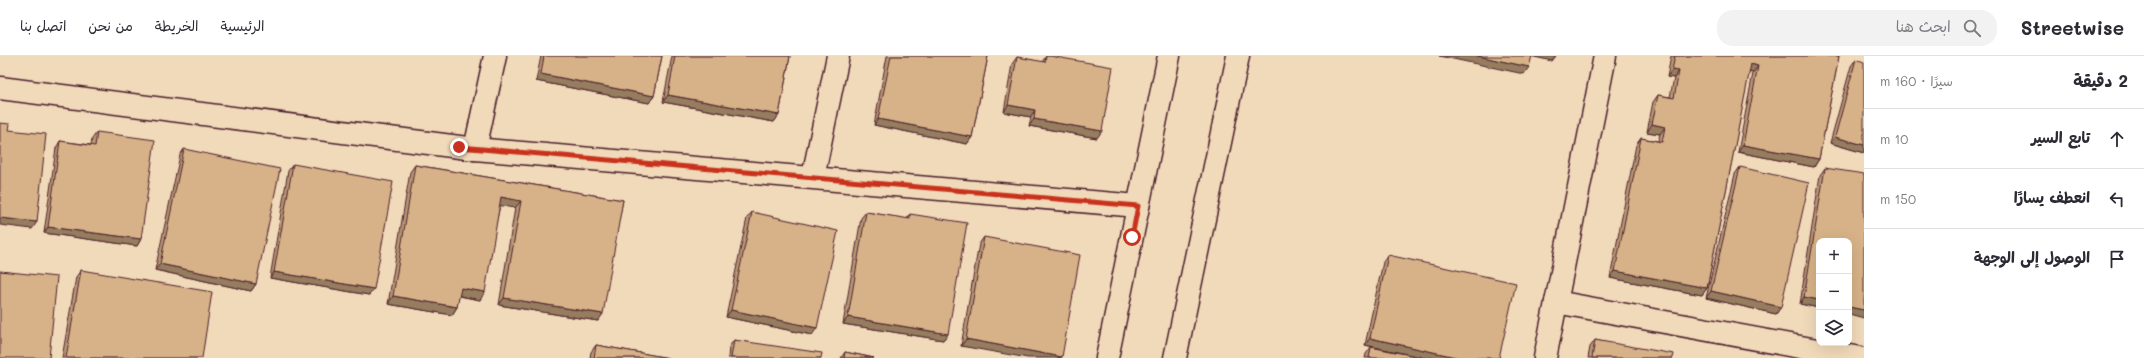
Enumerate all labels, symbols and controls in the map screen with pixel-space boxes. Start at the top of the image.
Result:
search box [1717,10,1997,46]
text: Streetwise [2021,15,2124,40]
text: اتصل بنا [20,16,66,35]
text: من نحن [88,16,133,35]
text: الخريطة [155,16,199,35]
text: الرئيسية [221,16,264,35]
text: ابحث هنا [1896,16,1951,36]
icon: search [1961,17,1983,39]
text: 2 دقيقة [2073,69,2128,91]
text: سيرًا · 160 m [1880,72,1953,89]
text: تابع السير [2031,127,2090,147]
icon: ahead [2106,128,2128,150]
text: 10 m [1880,130,1908,147]
route end [450,138,468,156]
text: انعطف يسارًا [2014,187,2090,207]
icon: left [2106,188,2128,210]
text: 150 m [1880,190,1916,207]
route start [1123,228,1141,246]
map controls [1816,238,1852,346]
button: + [1816,238,1852,274]
text: الوصول إلى الوجهة [1974,247,2090,267]
icon: arrive [2106,248,2128,270]
button: − [1816,274,1852,310]
button: layers [1816,310,1852,346]

